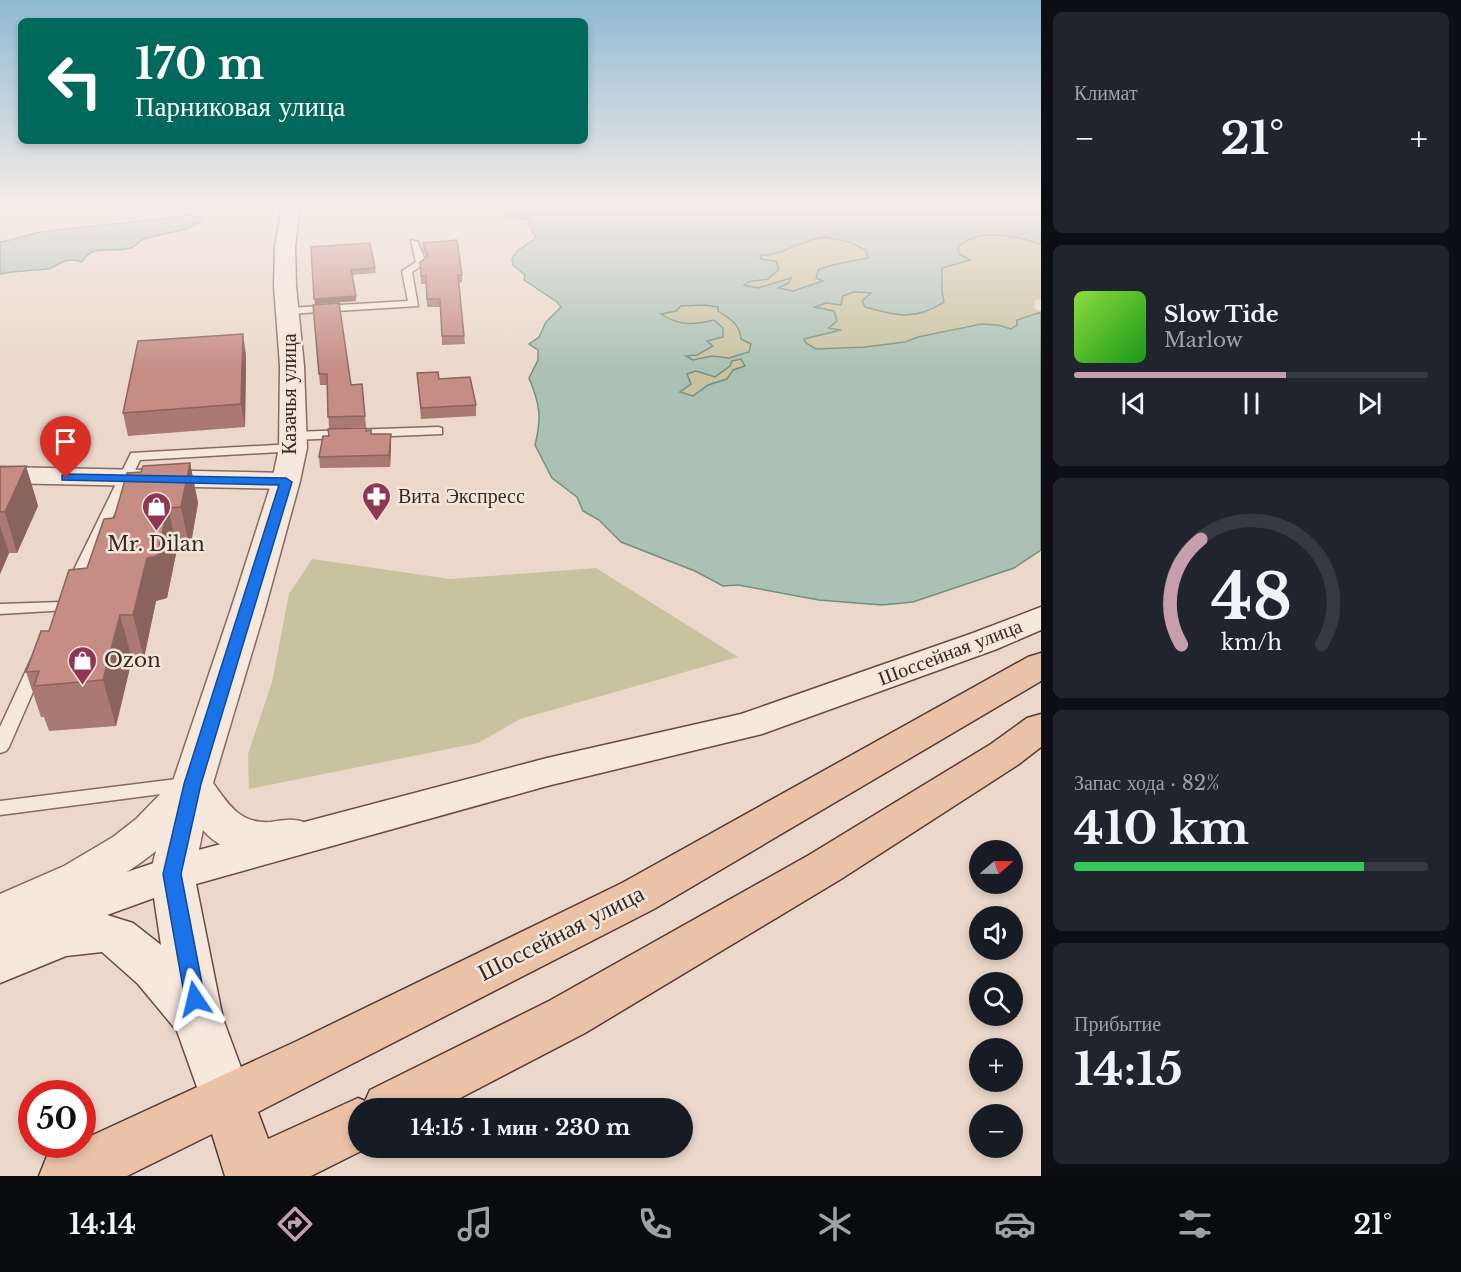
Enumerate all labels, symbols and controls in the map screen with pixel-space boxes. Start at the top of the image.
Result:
text: 170 m [135,38,264,90]
icon: left [36,42,114,120]
text: Климат [1074,81,1138,105]
text: Парниковая улица [135,90,345,123]
text: 21° [1220,110,1284,166]
text: − [1074,118,1095,159]
text: + [1410,118,1428,159]
text: Slow Tide [1164,301,1279,328]
text: Marlow [1164,328,1243,352]
street label: Казачья улица [277,333,301,455]
icon: previous [1117,387,1150,420]
icon: pause [1235,387,1268,420]
icon: next [1353,387,1386,420]
pin [40,416,91,478]
icon: arrive [49,425,82,458]
pharmacy icon: Вита Экспресс [361,480,393,522]
place label: Вита Экспресс [398,484,525,508]
shop icon: Mr. Dilan [140,490,172,532]
place label: Mr. Dilan [107,532,205,556]
text: 48 [1210,558,1292,636]
street label: Шоссейная улица [875,613,1025,690]
text: km/h [1221,629,1282,656]
shop icon: Ozon [67,644,99,686]
place label: Ozon [104,648,161,672]
text: Запас хода · 82% [1074,771,1220,795]
text: 410 km [1074,800,1249,856]
north arrow [969,840,1023,894]
map controls [969,840,1023,1158]
street label: Шоссейная улица [473,878,649,987]
button: sound [969,906,1023,960]
position arrow [163,967,227,1031]
button: search [969,972,1023,1026]
text: Прибытие [1074,1012,1161,1036]
button: + [969,1038,1023,1092]
text: 14:15 [1074,1041,1183,1097]
speed limit sign: 50 [18,1080,96,1158]
button: − [969,1104,1023,1158]
text: 14:15 · 1 мин · 230 m [411,1114,630,1141]
icon: directions [274,1203,316,1245]
icon: music [454,1203,496,1245]
icon: phone [634,1203,676,1245]
icon: climate [814,1203,856,1245]
icon: car [994,1203,1036,1245]
icon: filters [1174,1203,1216,1245]
text: 14:14 [69,1208,136,1241]
text: 21° [1354,1208,1392,1241]

